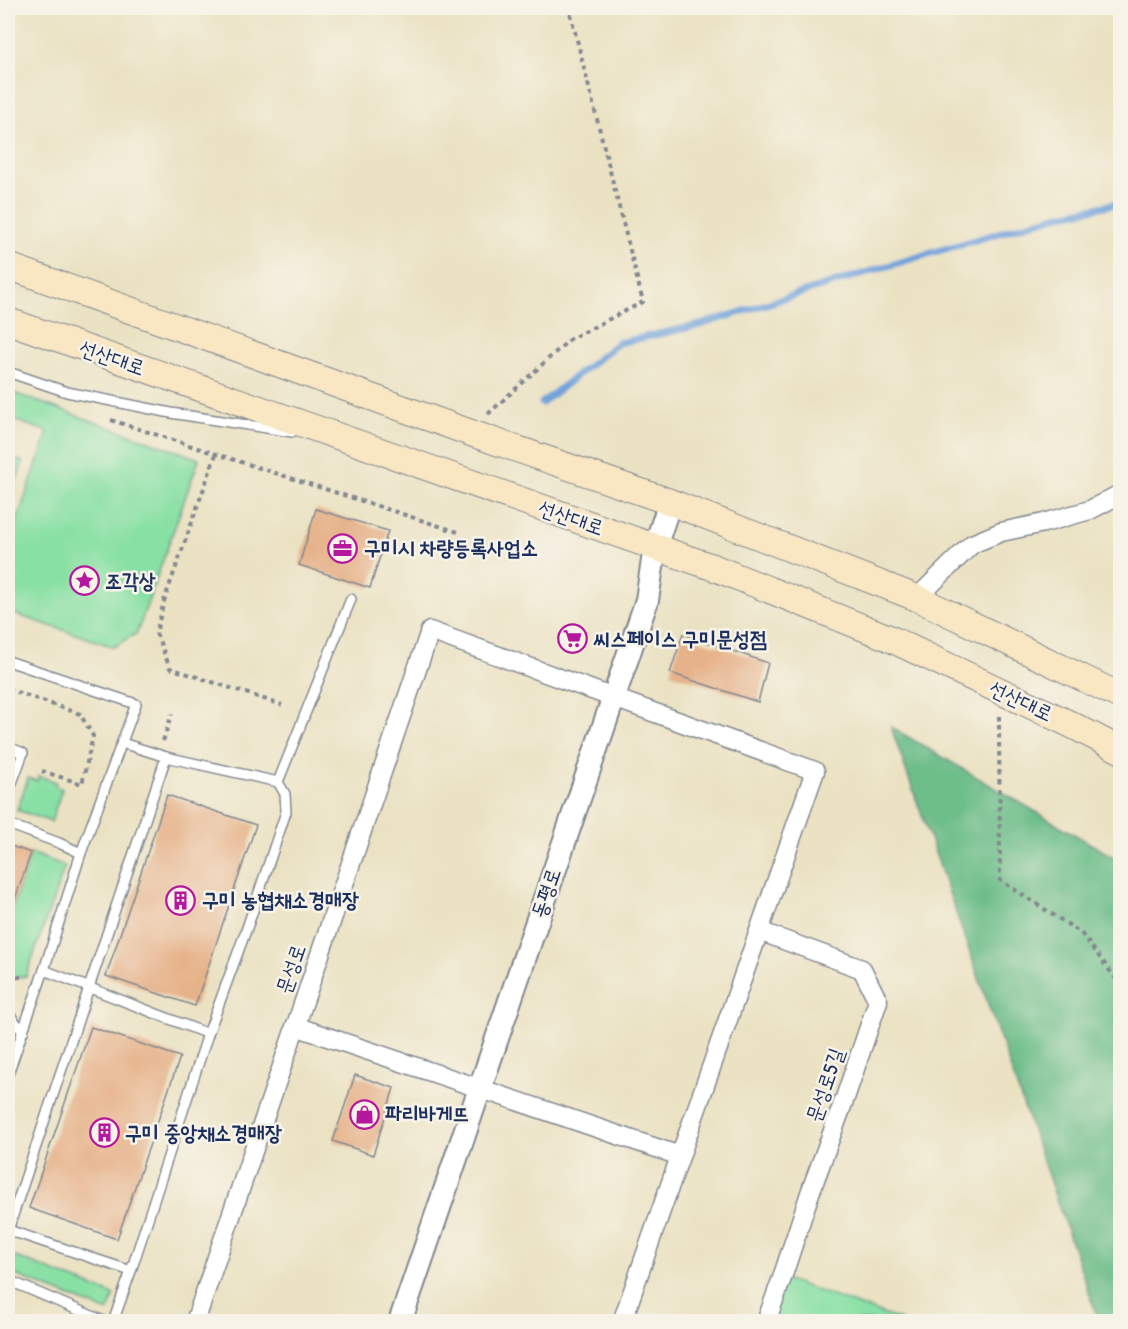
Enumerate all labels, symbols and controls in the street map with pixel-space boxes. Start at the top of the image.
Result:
street label: 선산대로 [75,333,149,382]
street label: 선산대로 [534,493,608,542]
office icon: 구미시 차량등록사업소 [327,532,359,564]
place label: 구미시 차량등록사업소 [364,533,538,562]
place icon: 조각상 [68,565,100,597]
place label: 조각상 [105,566,156,595]
supermarket icon: 씨스페이스 구미문성점 [556,623,588,655]
place label: 씨스페이스 구미문성점 [593,624,767,653]
street label: 선산대로 [984,673,1058,728]
street label: 동평로 [524,864,567,922]
building icon: 구미 농협채소경매장 [165,884,197,916]
place label: 구미 농협채소경매장 [202,885,359,914]
street label: 문성로 [269,940,312,998]
street label: 문성로5길 [798,1044,851,1126]
shop icon: 파리바게뜨 [348,1098,380,1130]
place label: 파리바게뜨 [385,1099,470,1128]
building icon: 구미 중앙채소경매장 [88,1117,120,1149]
place label: 구미 중앙채소경매장 [125,1118,282,1147]

